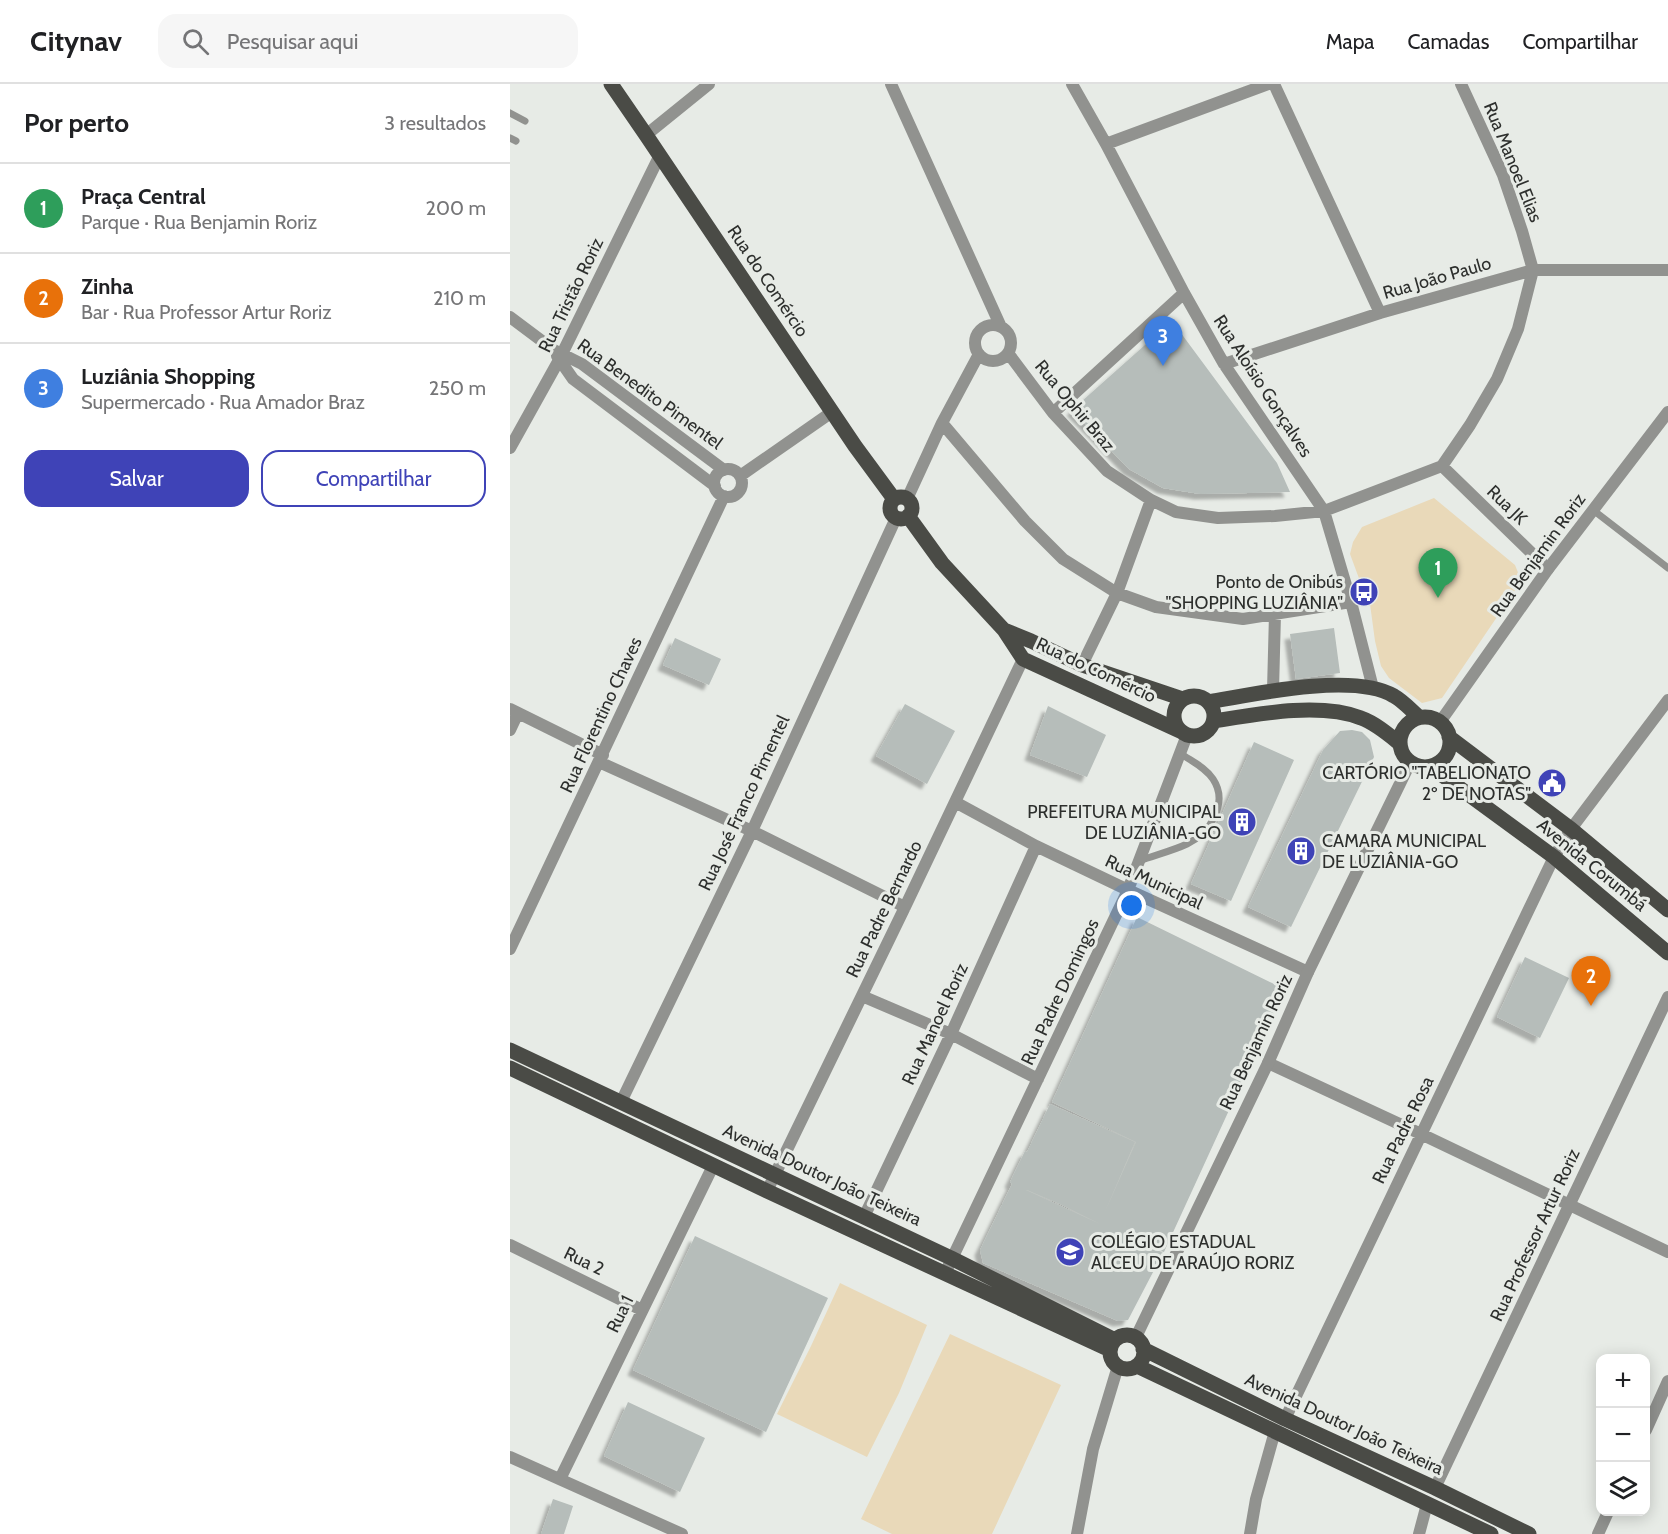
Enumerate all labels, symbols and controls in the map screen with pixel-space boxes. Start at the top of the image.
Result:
search box [158,14,578,68]
text: Citynav [30,24,122,58]
icon: search [179,25,212,58]
text: Pesquisar aqui [227,28,359,55]
text: Mapa [1326,29,1374,54]
text: Camadas [1407,29,1489,54]
text: Compartilhar [1522,29,1638,54]
street label: Rua Manoel Elias [1479,99,1547,225]
text: Por perto [24,107,129,139]
text: 3 resultados [384,111,486,135]
text: Praça Central [81,183,206,210]
text: 1 [40,196,47,220]
text: 200 m [426,196,486,220]
text: Parque · Rua Benjamin Roriz [81,210,317,234]
street label: Rua do Comércio [723,221,813,341]
street label: Rua Tristão Roriz [534,234,608,356]
street label: Rua João Paulo [1380,252,1494,304]
text: Zinha [81,273,133,300]
text: 2 [38,286,49,310]
text: 210 m [433,286,486,310]
text: Bar · Rua Professor Artur Roriz [81,300,332,324]
street label: Rua Aloísio Gonçalves [1209,311,1317,461]
pin: 3 [1144,316,1182,366]
street label: Rua Benedito Pimentel [573,334,728,455]
street label: Rua Ophir Braz [1030,356,1120,457]
text: Luziânia Shopping [81,363,255,390]
text: 3 [38,376,49,400]
text: 250 m [429,376,486,400]
text: Supermercado · Rua Amador Braz [81,390,365,414]
button: Salvar [24,450,249,507]
button: Compartilhar [261,450,486,507]
street label: Rua JK [1482,481,1532,530]
street label: Rua Benjamin Roriz [1486,489,1591,621]
pin: 1 [1418,548,1458,598]
place label: Ponto de Onibús "SHOPPING LUZIÂNIA" [1166,571,1343,614]
bus stop icon: Ponto de Onibús "SHOPPING LUZIÂNIA" [1348,576,1380,608]
street label: Rua do Comércio [1033,633,1160,707]
street label: Rua Florentino Chaves [555,634,647,796]
street label: Rua José Franco Pimentel [694,711,795,894]
place label: CARTÓRIO "TABELIONATO 2º DE NOTAS" [1322,762,1531,805]
public building icon: CARTÓRIO "TABELIONATO 2º DE NOTAS" [1536,767,1568,799]
place label: PREFEITURA MUNICIPAL DE LUZIÂNIA-GO [1027,801,1221,844]
building icon: PREFEITURA MUNICIPAL DE LUZIÂNIA-GO [1226,806,1258,838]
street label: Avenida Corumbá [1533,814,1652,916]
place label: CAMARA MUNICIPAL DE LUZIÂNIA-GO [1322,830,1486,873]
building icon: CAMARA MUNICIPAL DE LUZIÂNIA-GO [1285,835,1317,867]
street label: Rua Padre Bernardo [841,837,927,981]
street label: Rua Municipal [1102,850,1207,915]
your location [1117,891,1146,920]
street label: Rua Padre Domingos [1016,915,1104,1069]
pin: 2 [1572,956,1610,1006]
street label: Rua Manoel Roriz [897,959,973,1088]
street label: Rua Benjamin Roriz [1215,970,1297,1113]
street label: Rua Padre Rosa [1368,1072,1439,1187]
street label: Avenida Doutor João Teixeira [719,1119,925,1231]
street label: Rua Professor Artur Roriz [1485,1145,1585,1325]
place label: COLÉGIO ESTADUAL ALCEU DE ARAÚJO RORIZ [1091,1231,1294,1274]
school or university icon: COLÉGIO ESTADUAL ALCEU DE ARAÚJO RORIZ [1054,1236,1086,1268]
street label: Rua 2 [560,1242,608,1280]
street label: Rua 1 [602,1292,638,1336]
map controls [1596,1354,1650,1516]
button: + [1596,1354,1650,1408]
street label: Avenida Doutor João Teixeira [1241,1368,1447,1480]
button: − [1596,1408,1650,1462]
button: layers [1596,1462,1650,1516]

